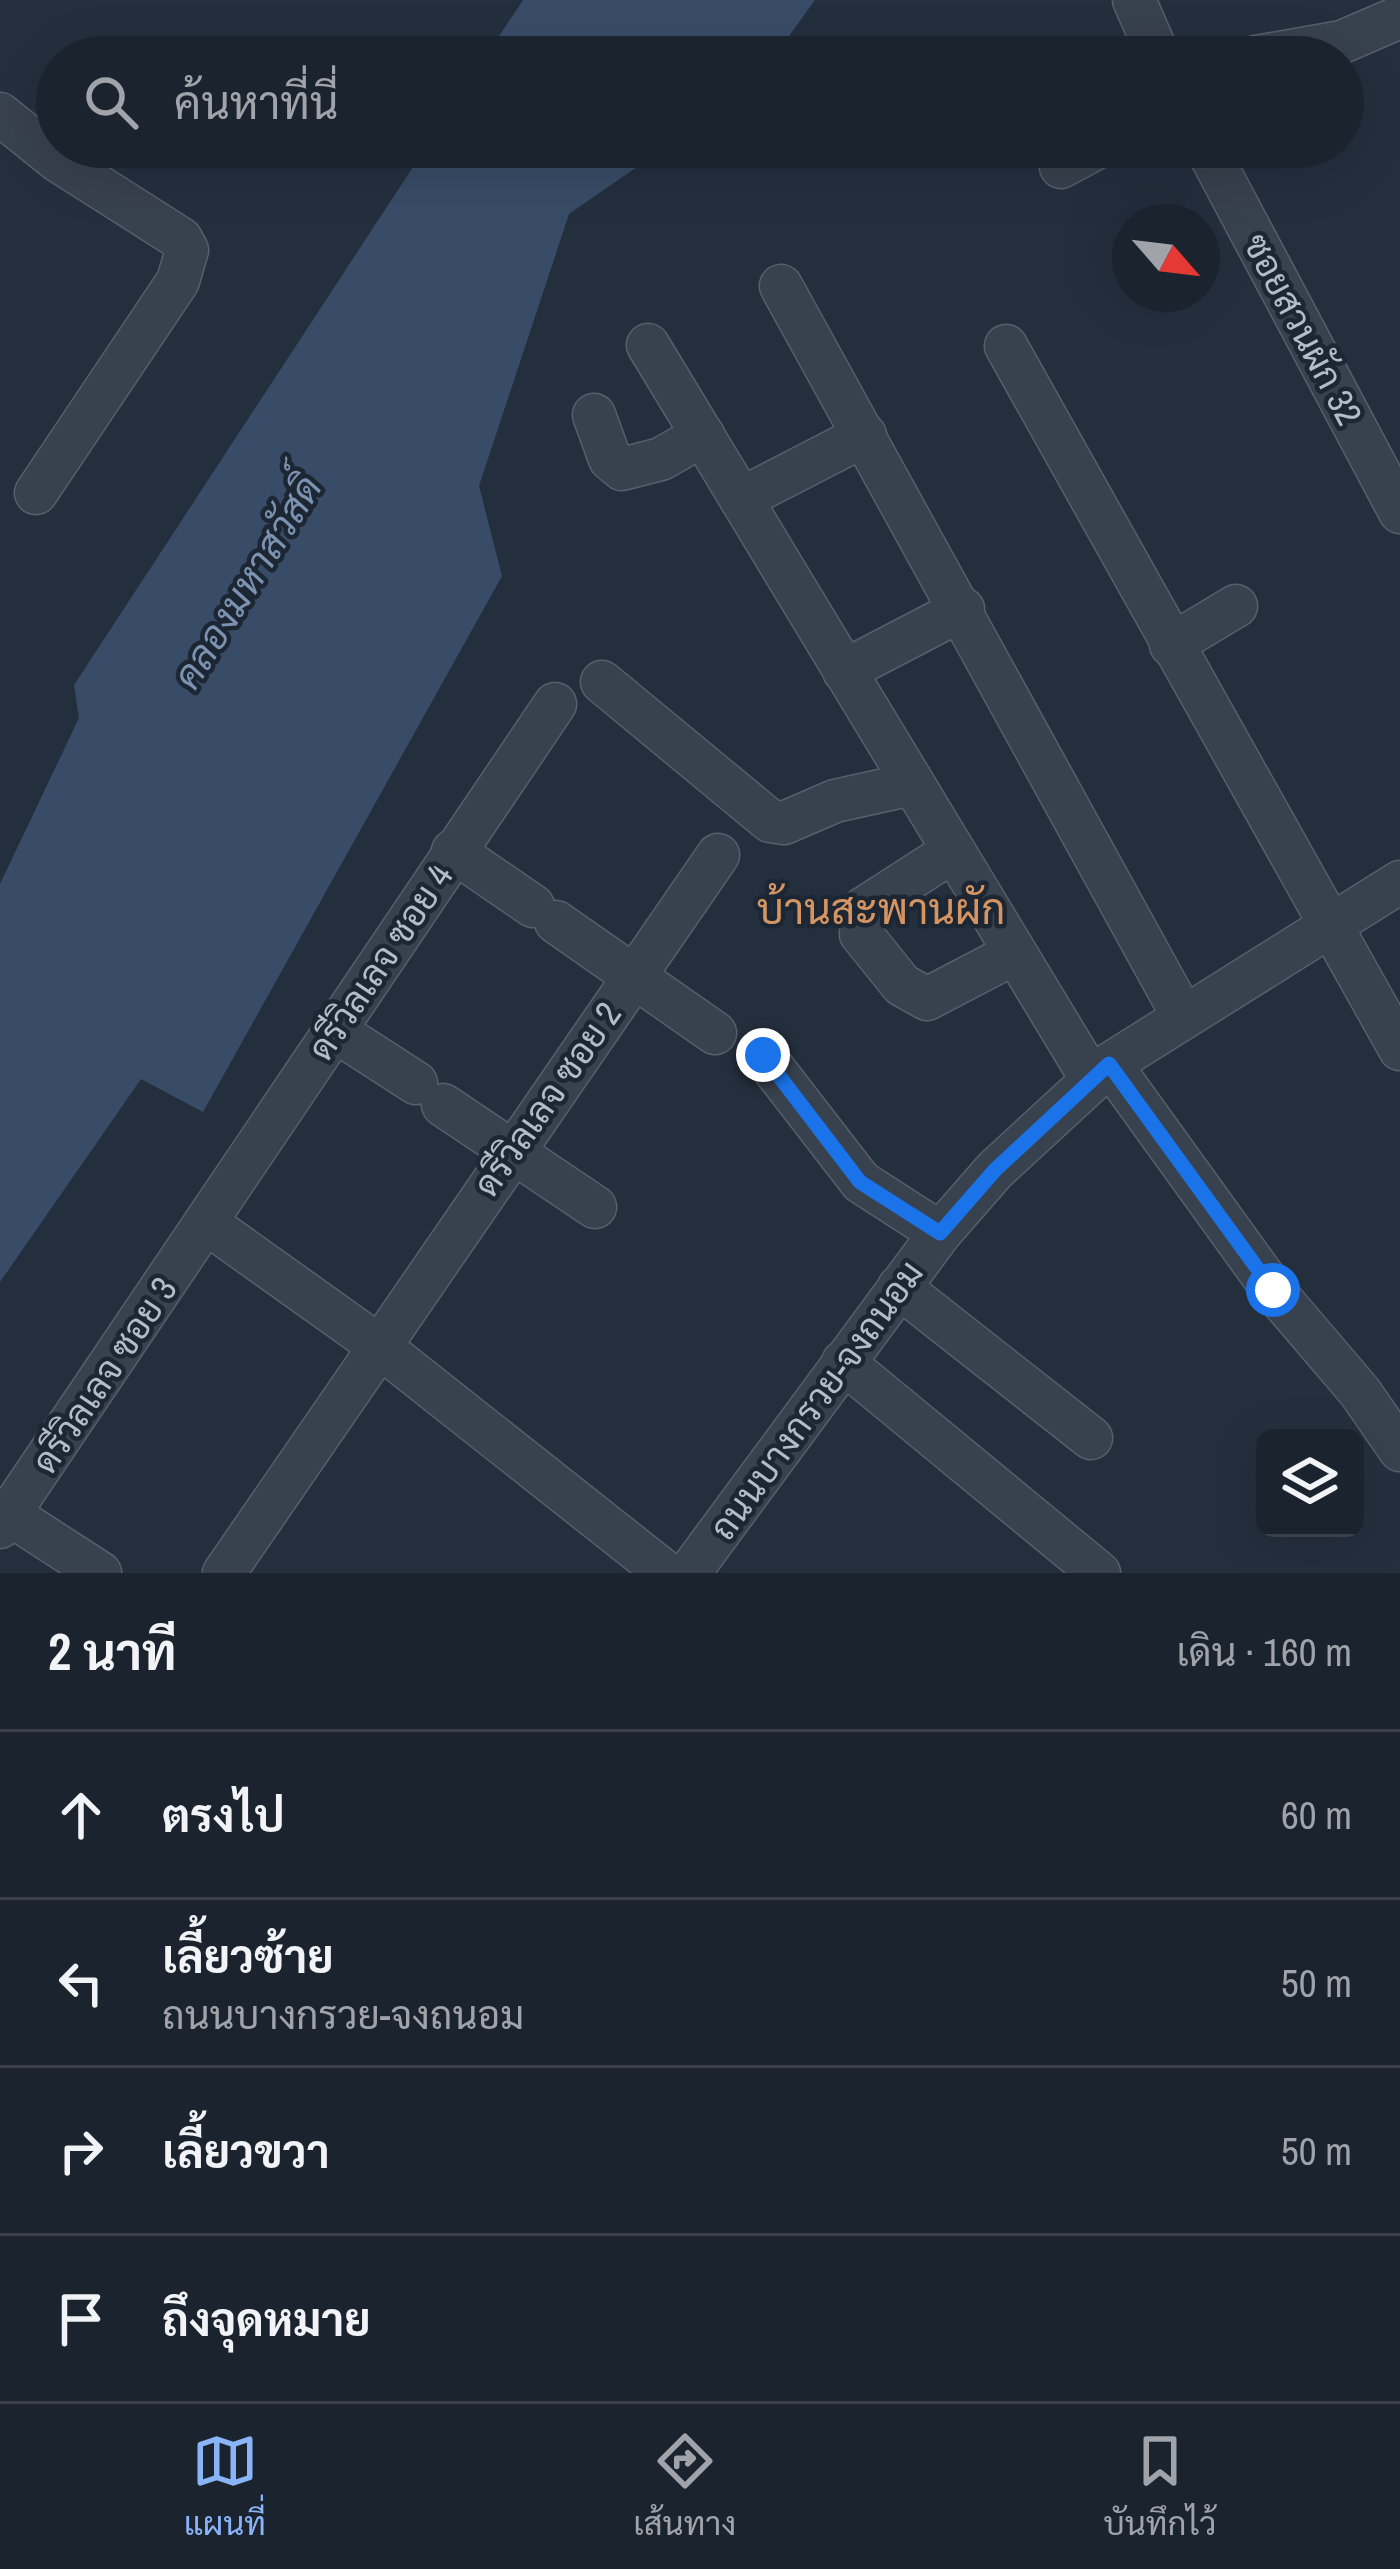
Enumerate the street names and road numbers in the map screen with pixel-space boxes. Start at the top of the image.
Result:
street label: ซอยสวนผัก 32 [1232,225,1374,433]
street label: ดรีวิลเลจ ซอย 4 [297,855,463,1069]
street label: ดรีวิลเลจ ซอย 2 [462,992,632,1206]
street label: ถนนบางกรวย-จงถนอม [698,1251,934,1549]
street label: ดรีวิลเลจ ซอย 3 [21,1268,187,1482]

